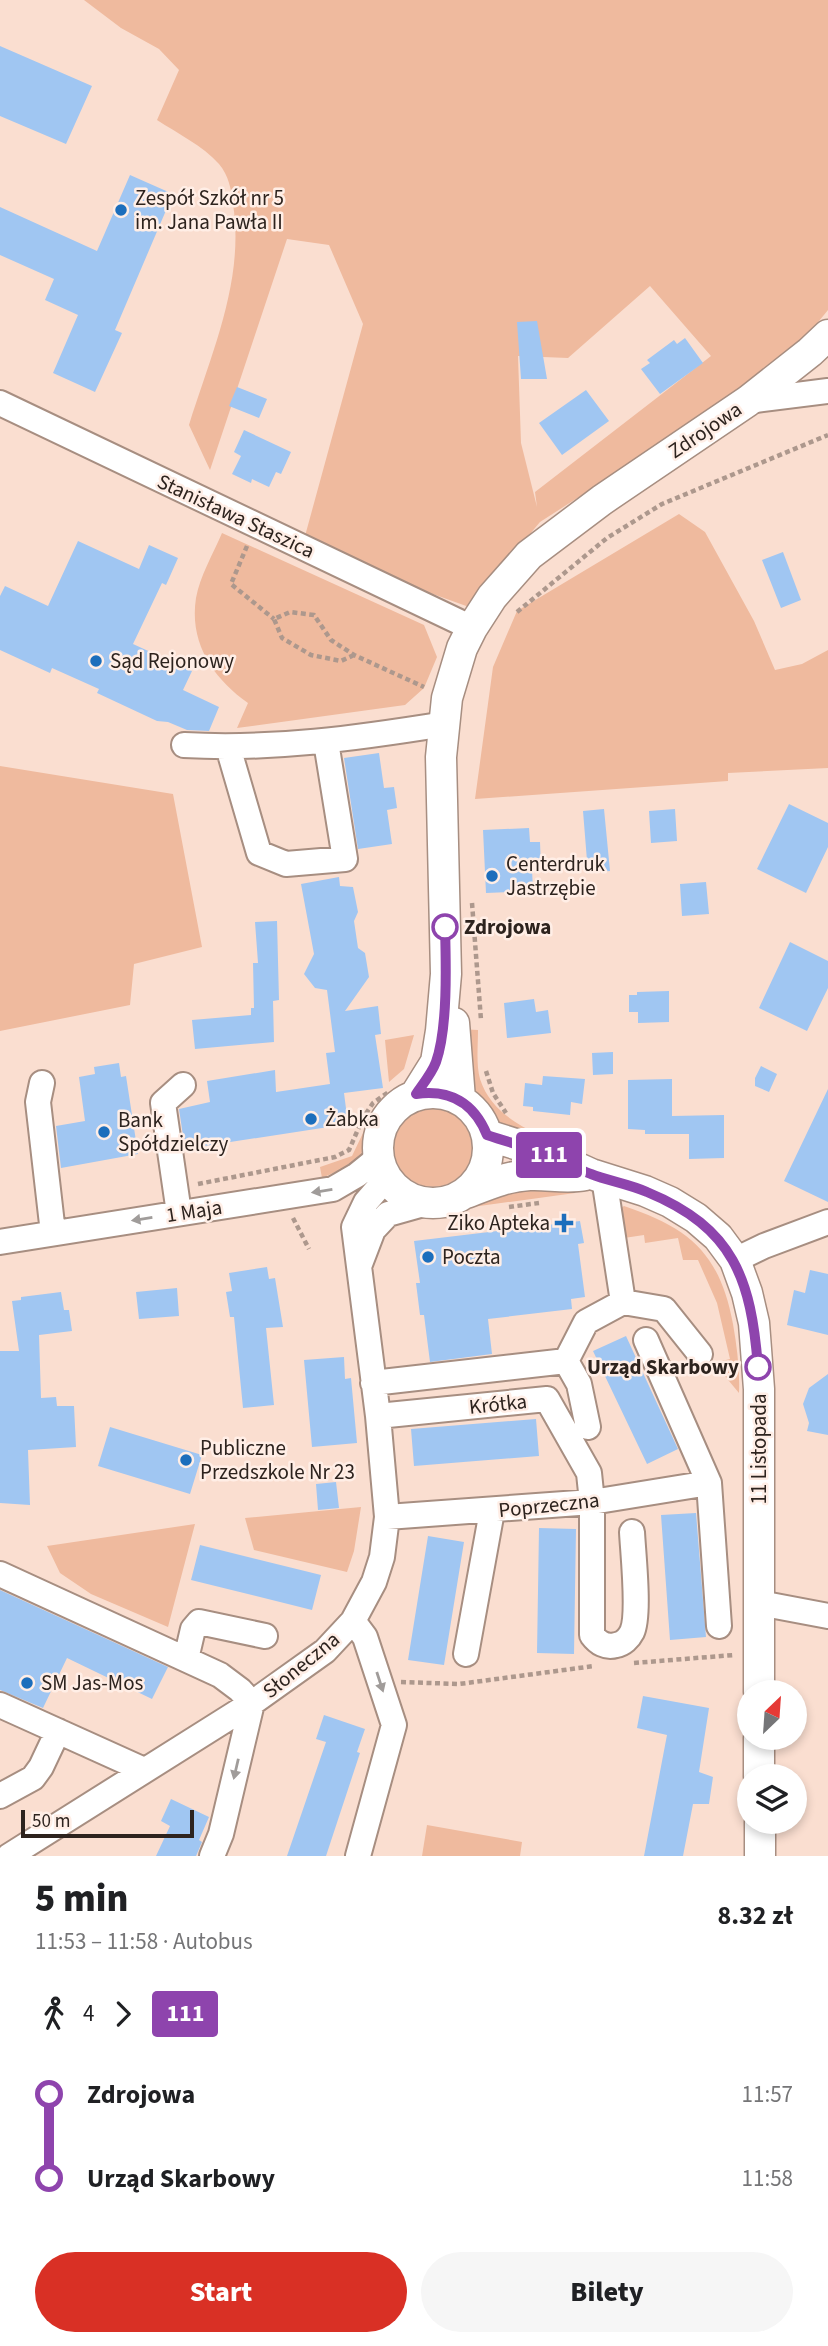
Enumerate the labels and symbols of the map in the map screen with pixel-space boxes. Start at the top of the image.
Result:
place label: Zespół Szkół nr 5 im. Jana Pawła II [135,183,284,237]
marker: Zespół Szkół nr 5 im. Jana Pawła II [113,202,129,218]
street label: Zdrojowa [662,394,748,466]
street label: Stanisława Staszica [152,466,320,566]
place label: Sąd Rejonowy [110,646,234,676]
marker: Sąd Rejonowy [88,653,104,669]
place label: Centerdruk Jastrzębie [506,849,606,903]
marker: Centerdruk Jastrzębie [484,868,500,884]
place label: Zdrojowa [464,912,551,942]
marker: Zdrojowa [432,914,458,940]
place label: Żabka [325,1104,379,1134]
place label: Bank Spółdzielczy [118,1105,228,1159]
marker: Żabka [303,1111,319,1127]
marker: Bank Spółdzielczy [96,1124,112,1140]
line badge: 111 [509,1132,589,1178]
one-way arrow [311,1186,333,1197]
street label: 1 Maja [164,1192,224,1230]
place label: Ziko Apteka [447,1208,550,1238]
one-way arrow [131,1214,153,1225]
marker: Ziko Apteka [556,1215,572,1231]
place label: Poczta [442,1242,501,1272]
marker: Poczta [420,1249,436,1265]
place label: Urząd Skarbowy [587,1352,739,1382]
marker: Urząd Skarbowy [745,1354,771,1380]
street label: Krótka [468,1386,528,1422]
street label: 11 Listopada [744,1393,774,1505]
place label: Publiczne Przedszkole Nr 23 [200,1433,355,1487]
marker: Publiczne Przedszkole Nr 23 [178,1452,194,1468]
street label: Poprzeczna [497,1485,601,1525]
street label: Słoneczna [256,1625,346,1705]
place label: SM Jas-Mos [41,1668,143,1698]
one-way arrow [375,1672,386,1693]
marker: SM Jas-Mos [19,1675,35,1691]
north arrow [737,1680,807,1750]
one-way arrow [230,1758,241,1780]
scale bar [21,1807,194,1839]

